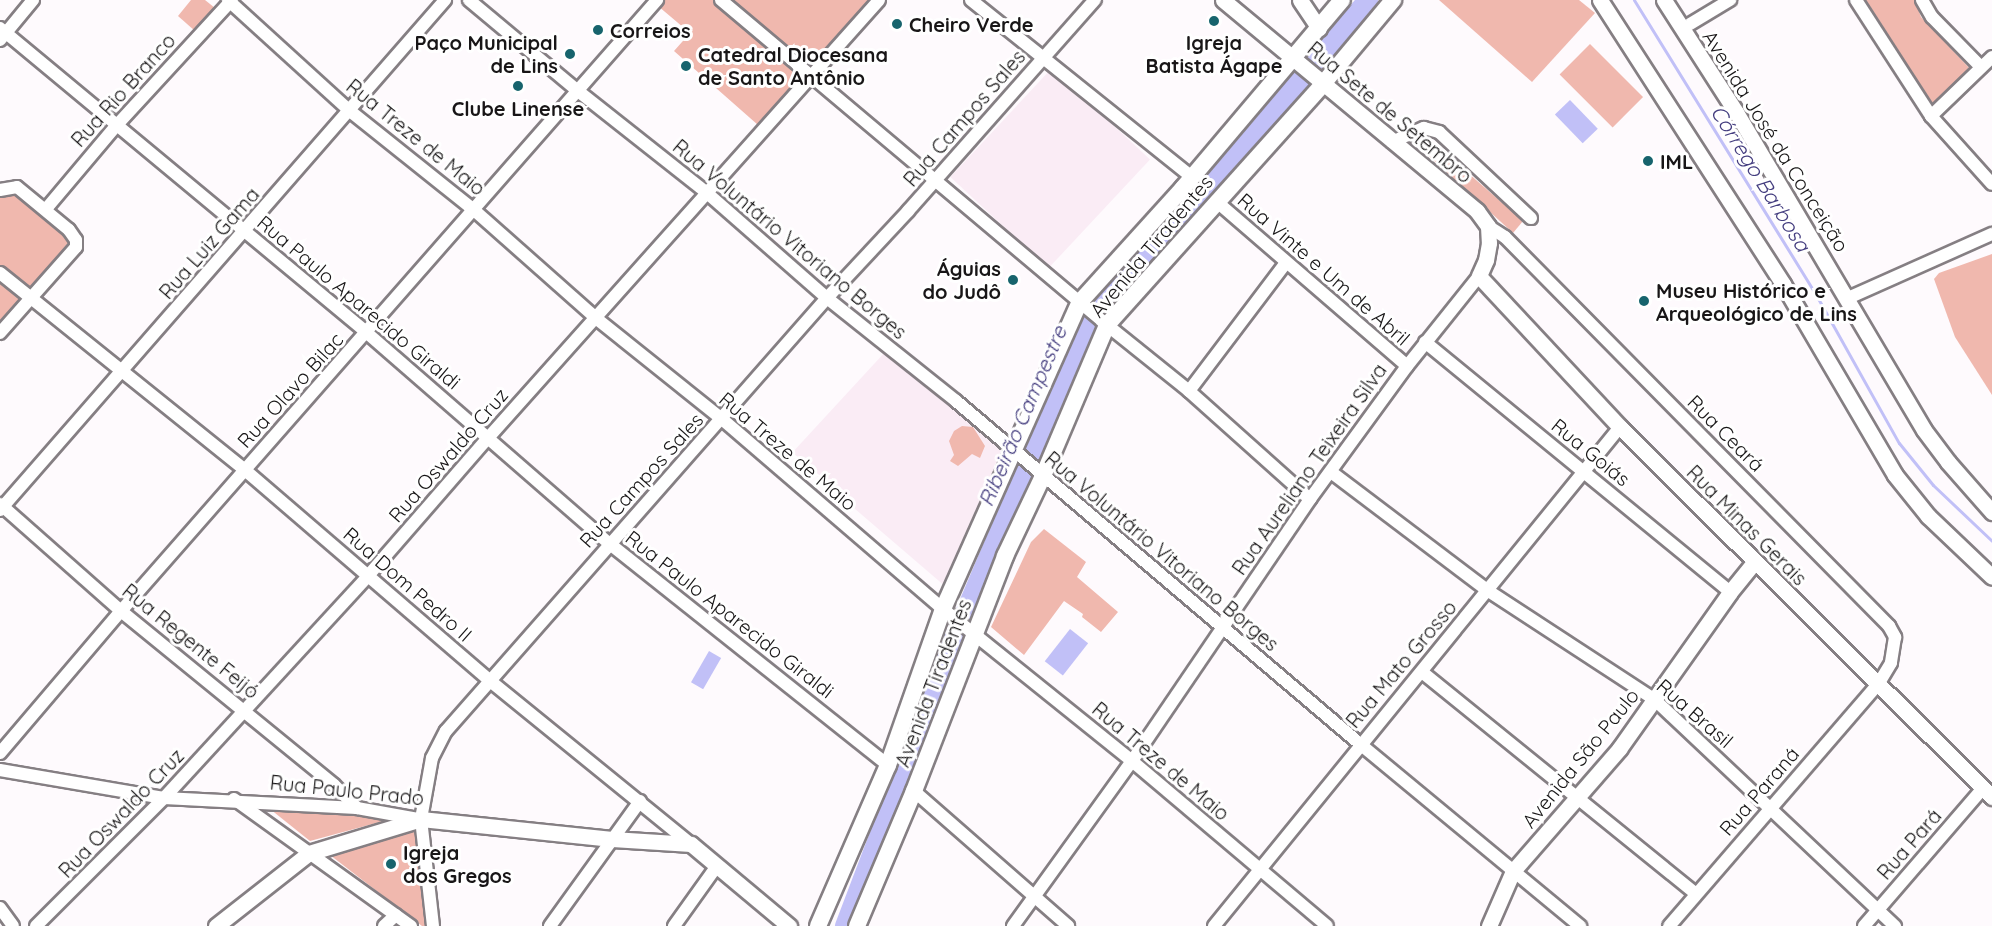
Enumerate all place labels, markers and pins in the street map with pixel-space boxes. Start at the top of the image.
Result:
place label: Cheiro Verde [909,12,1034,36]
marker: Igreja Batista Ágape [1207,14,1221,28]
marker: Cheiro Verde [890,17,904,31]
place label: Correios [610,18,691,42]
marker: Correios [591,23,605,37]
place label: Paço Municipal de Lins [415,30,558,77]
place label: Igreja Batista Ágape [1146,30,1282,77]
place label: Catedral Diocesana de Santo Antônio [698,42,888,89]
marker: Paço Municipal de Lins [563,47,577,61]
marker: Catedral Diocesana de Santo Antônio [679,59,693,73]
marker: Clube Linense [511,79,525,93]
place label: Clube Linense [452,96,584,120]
place label: IML [1660,149,1693,173]
marker: IML [1641,154,1655,168]
place label: Águias do Judô [923,256,1001,303]
marker: Águias do Judô [1006,273,1020,287]
place label: Museu Histórico e Arqueológico de Lins [1656,278,1857,325]
marker: Museu Histórico e Arqueológico de Lins [1637,294,1651,308]
place label: Igreja dos Gregos [403,840,512,887]
marker: Igreja dos Gregos [384,857,398,871]

